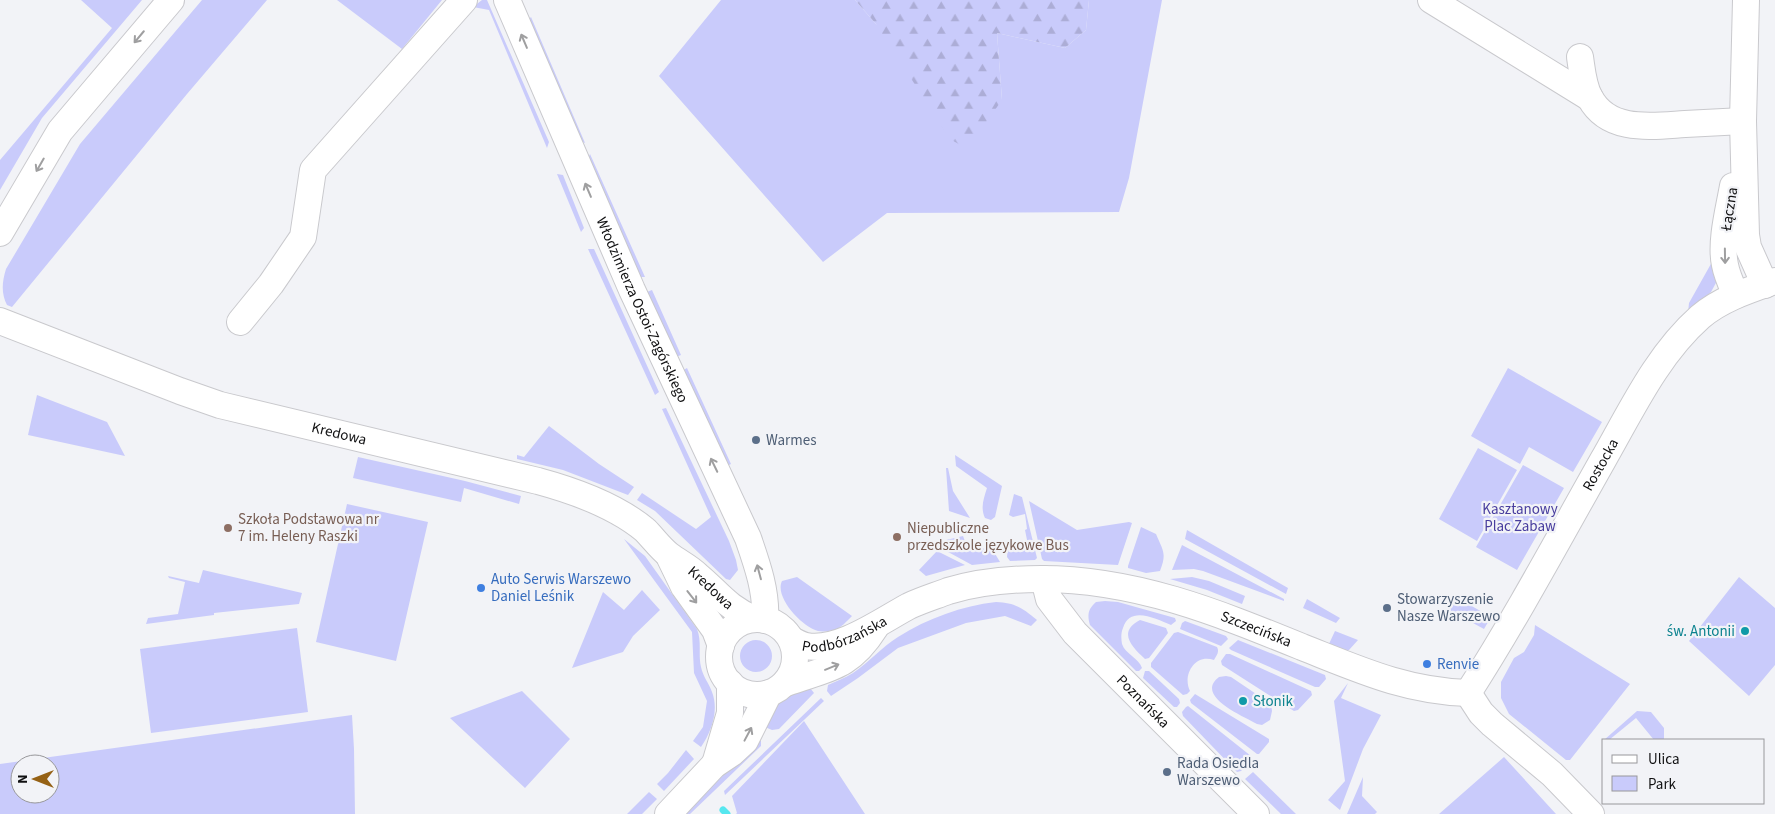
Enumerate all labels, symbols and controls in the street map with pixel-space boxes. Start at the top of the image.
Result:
one-way arrow [134,31,145,44]
one-way arrow [519,34,529,49]
one-way arrow [34,158,44,172]
one-way arrow [583,183,593,198]
street label: Łączna [1716,186,1743,233]
street label: Włodzimierza Ostoi-Zagórskiego [591,214,693,406]
one-way arrow [1720,247,1729,263]
street label: Kredowa [309,417,369,451]
place label: Warmes [766,430,816,451]
marker: Warmes [750,434,762,446]
street label: Rostocka [1578,435,1624,495]
one-way arrow [709,458,718,473]
park label: Kasztanowy Plac Zabaw [1482,499,1558,537]
place label: Szkoła Podstawowa nr 7 im. Heleny Raszki [238,509,380,547]
place label: Niepubliczne przedszkole językowe Bus [907,518,1069,556]
marker: Szkoła Podstawowa nr 7 im. Heleny Raszki [222,522,234,534]
marker: Niepubliczne przedszkole językowe Bus [891,531,903,543]
street label: Kredowa [683,561,738,615]
one-way arrow [754,565,763,581]
place label: Auto Serwis Warszewo Daniel Leśnik [491,569,631,607]
marker: Auto Serwis Warszewo Daniel Leśnik [475,582,487,594]
place label: Stowarzyszenie Nasze Warszewo [1397,589,1500,627]
one-way arrow [687,590,697,604]
marker: Stowarzyszenie Nasze Warszewo [1381,602,1393,614]
street label: Szczecińska [1218,606,1295,653]
street label: Podbórzańska [800,611,891,658]
place label: św. Antonii [1667,621,1735,642]
marker: św. Antonii [1739,625,1751,637]
place label: Renvie [1437,654,1479,675]
marker: Renvie [1421,658,1433,670]
one-way arrow [824,662,839,671]
street label: Poznańska [1112,670,1174,733]
place label: Słonik [1253,691,1294,712]
marker: Słonik [1237,695,1249,707]
one-way arrow [743,726,753,741]
legend [1602,739,1765,804]
text: Ulica [1648,749,1679,770]
place label: Rada Osiedla Warszewo [1177,753,1259,791]
north arrow [10,754,60,804]
marker: Rada Osiedla Warszewo [1161,766,1173,778]
text: N [13,774,33,784]
text: Park [1648,774,1677,795]

